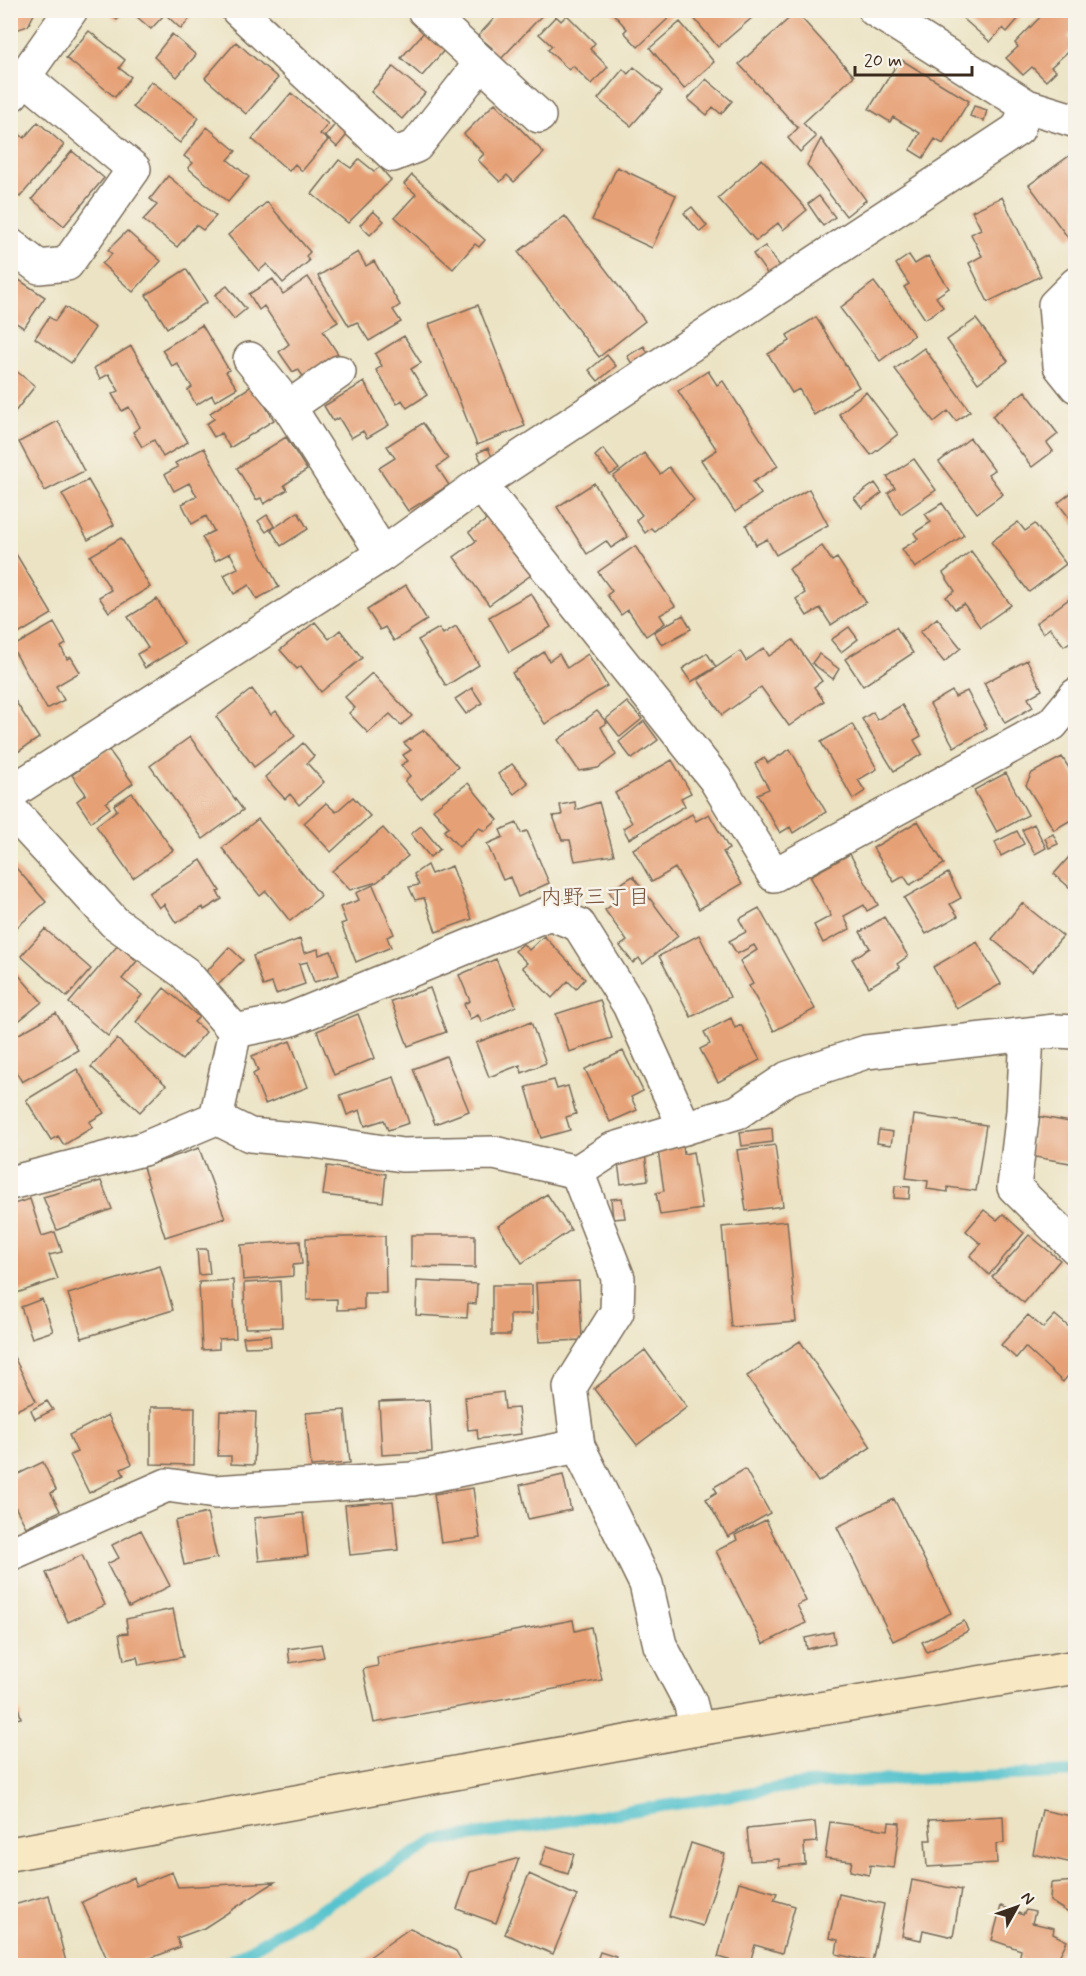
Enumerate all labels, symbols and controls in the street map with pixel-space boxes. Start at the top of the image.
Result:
scale bar [855,39,972,77]
text: 20 m [864,49,902,73]
district label: 内野三丁目 [540,884,650,912]
north arrow [987,1877,1047,1937]
text: N [1016,1887,1039,1909]

